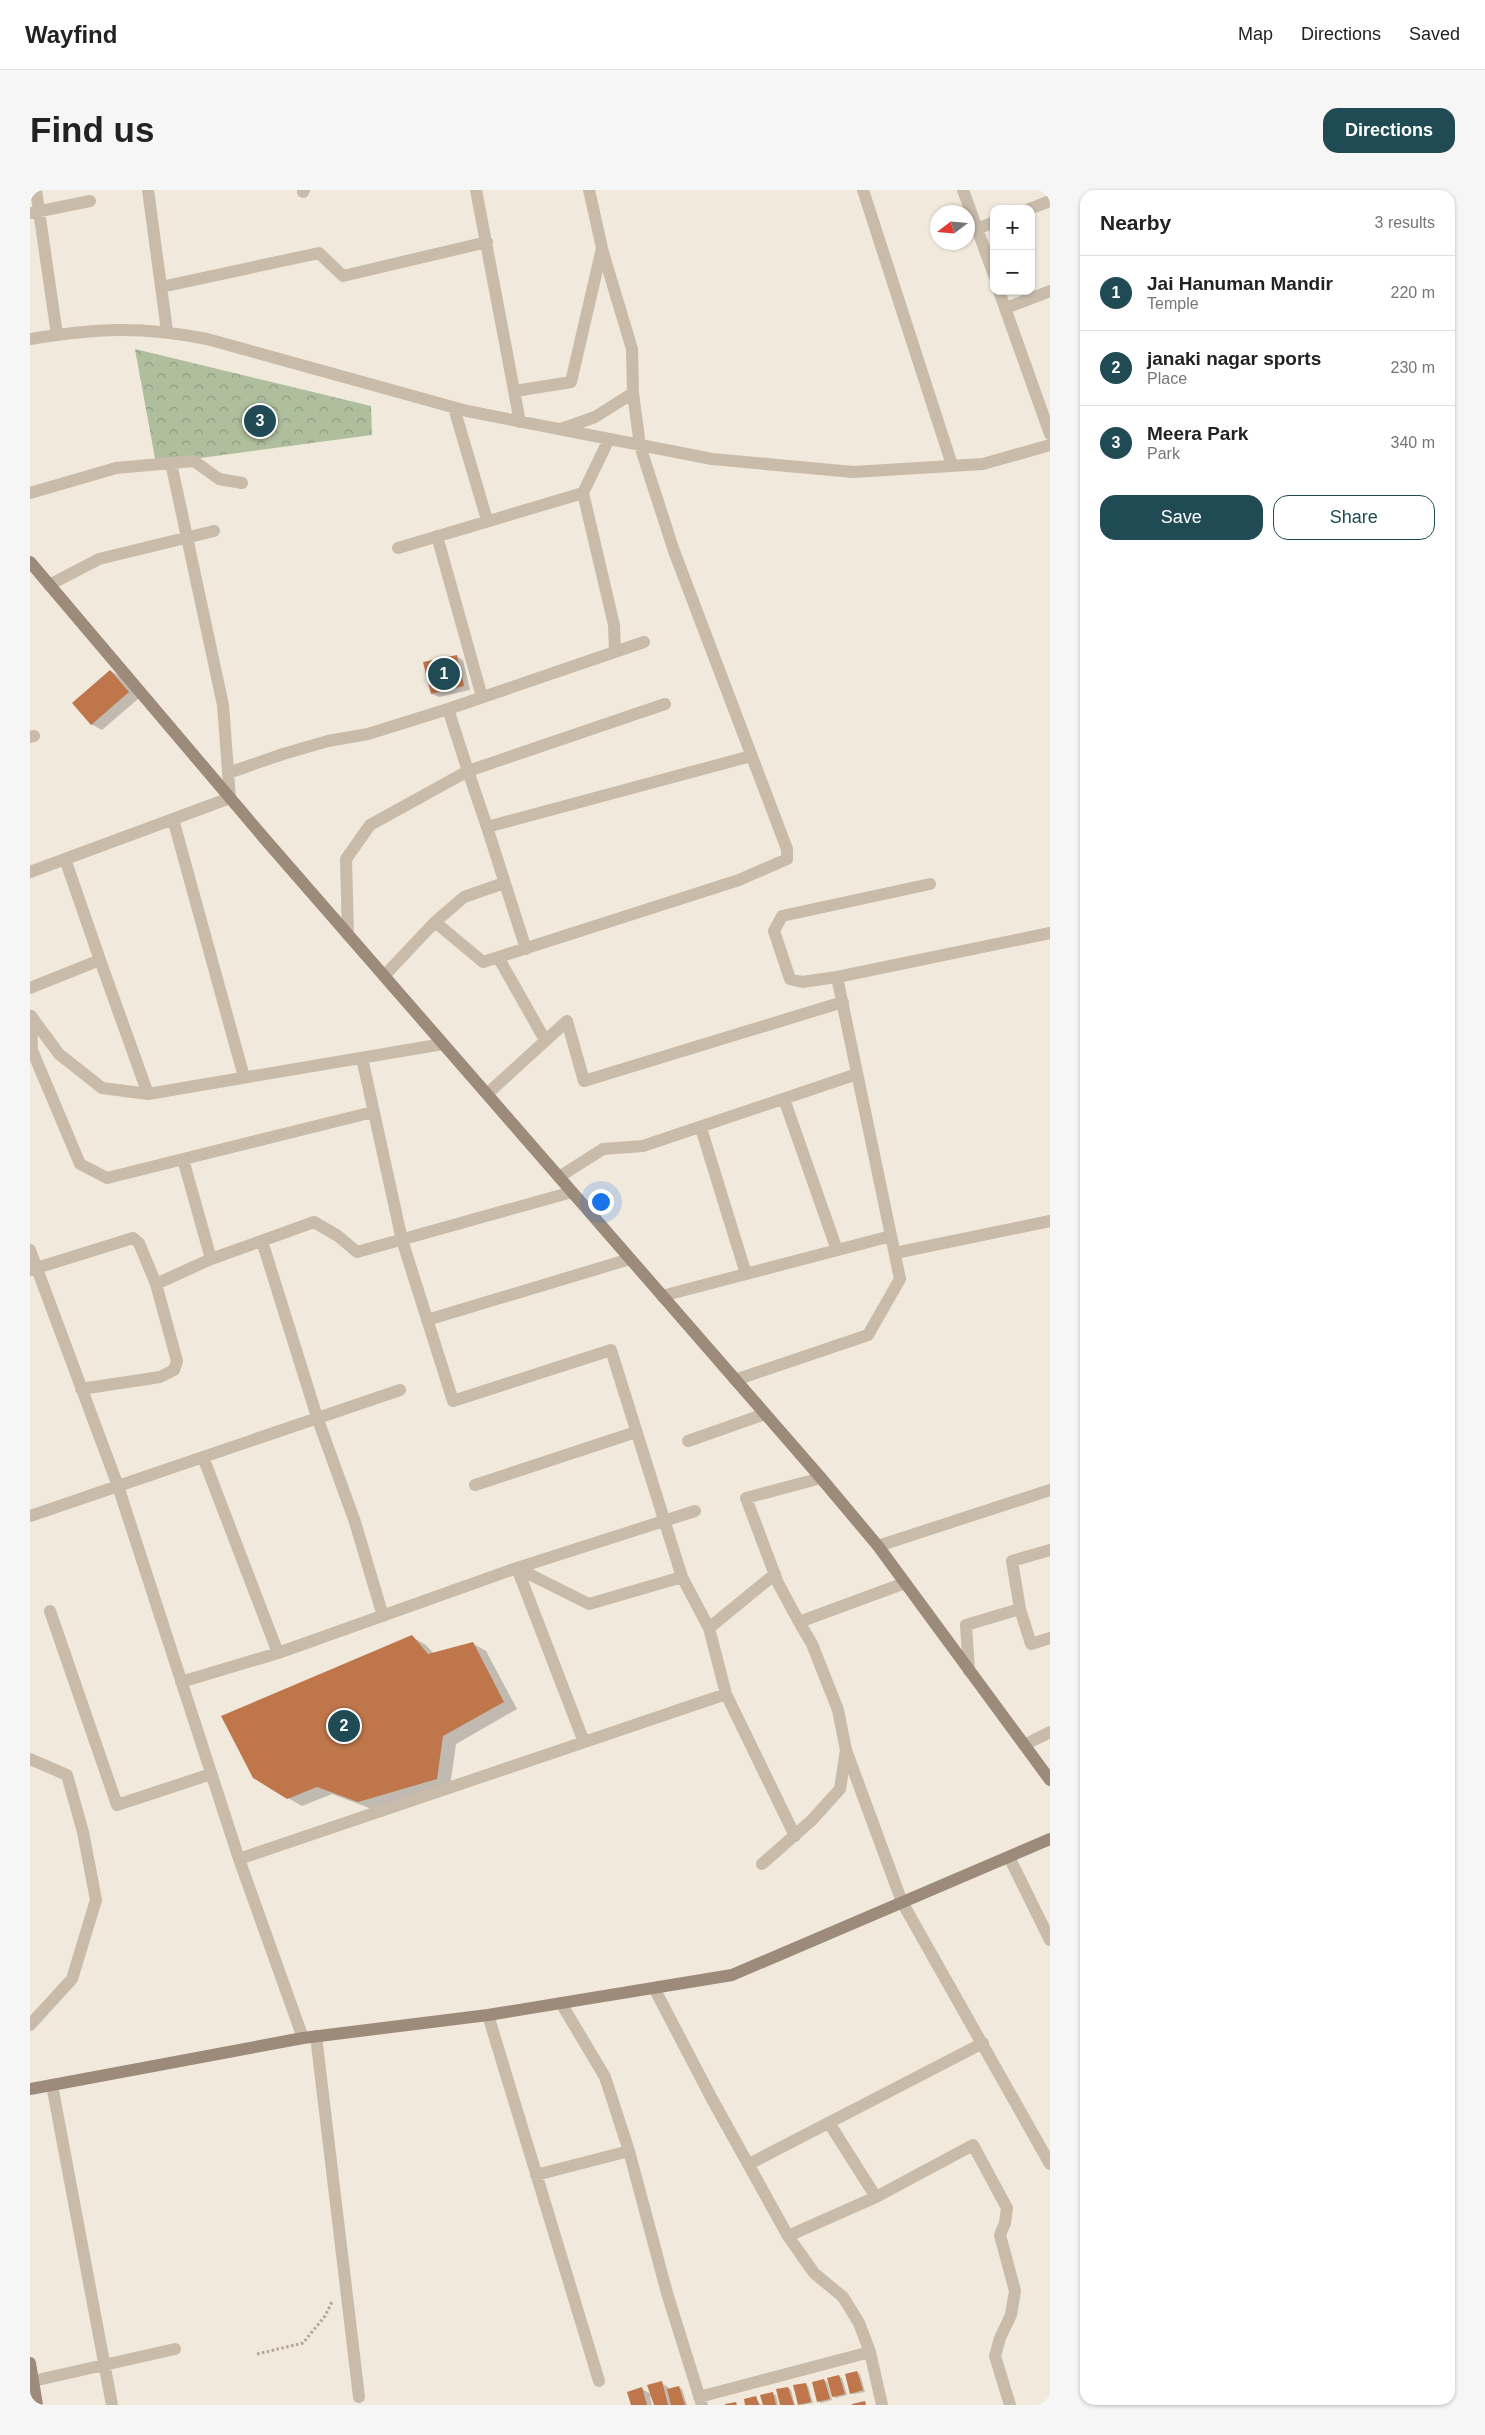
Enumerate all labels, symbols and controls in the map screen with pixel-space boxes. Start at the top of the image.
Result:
text: Wayfind [25,21,117,48]
text: Map [1238,24,1273,44]
text: Directions [1301,24,1381,44]
text: Saved [1409,24,1460,44]
button: Directions [1323,108,1455,153]
text: Find us [30,110,154,149]
north arrow [930,205,975,250]
map controls [990,205,1035,295]
button: + [990,205,1035,250]
text: Nearby [1100,211,1171,234]
text: 3 results [1375,214,1435,231]
button: − [990,250,1035,295]
text: Jai Hanuman Mandir [1147,273,1333,294]
text: 1 [1112,284,1120,301]
text: 220 m [1391,284,1435,301]
text: Temple [1147,295,1199,312]
text: janaki nagar sports [1147,348,1321,369]
text: 2 [1112,359,1120,376]
text: 230 m [1391,359,1435,376]
text: Place [1147,370,1187,387]
pin: 3 [244,402,276,440]
text: Meera Park [1147,423,1248,444]
text: 3 [1112,434,1120,451]
text: 340 m [1391,434,1435,451]
text: Park [1147,445,1180,462]
button: Save [1100,495,1263,540]
button: Share [1273,495,1435,540]
pin: 1 [428,655,460,693]
your location [588,1189,614,1215]
pin: 2 [328,1707,360,1745]

